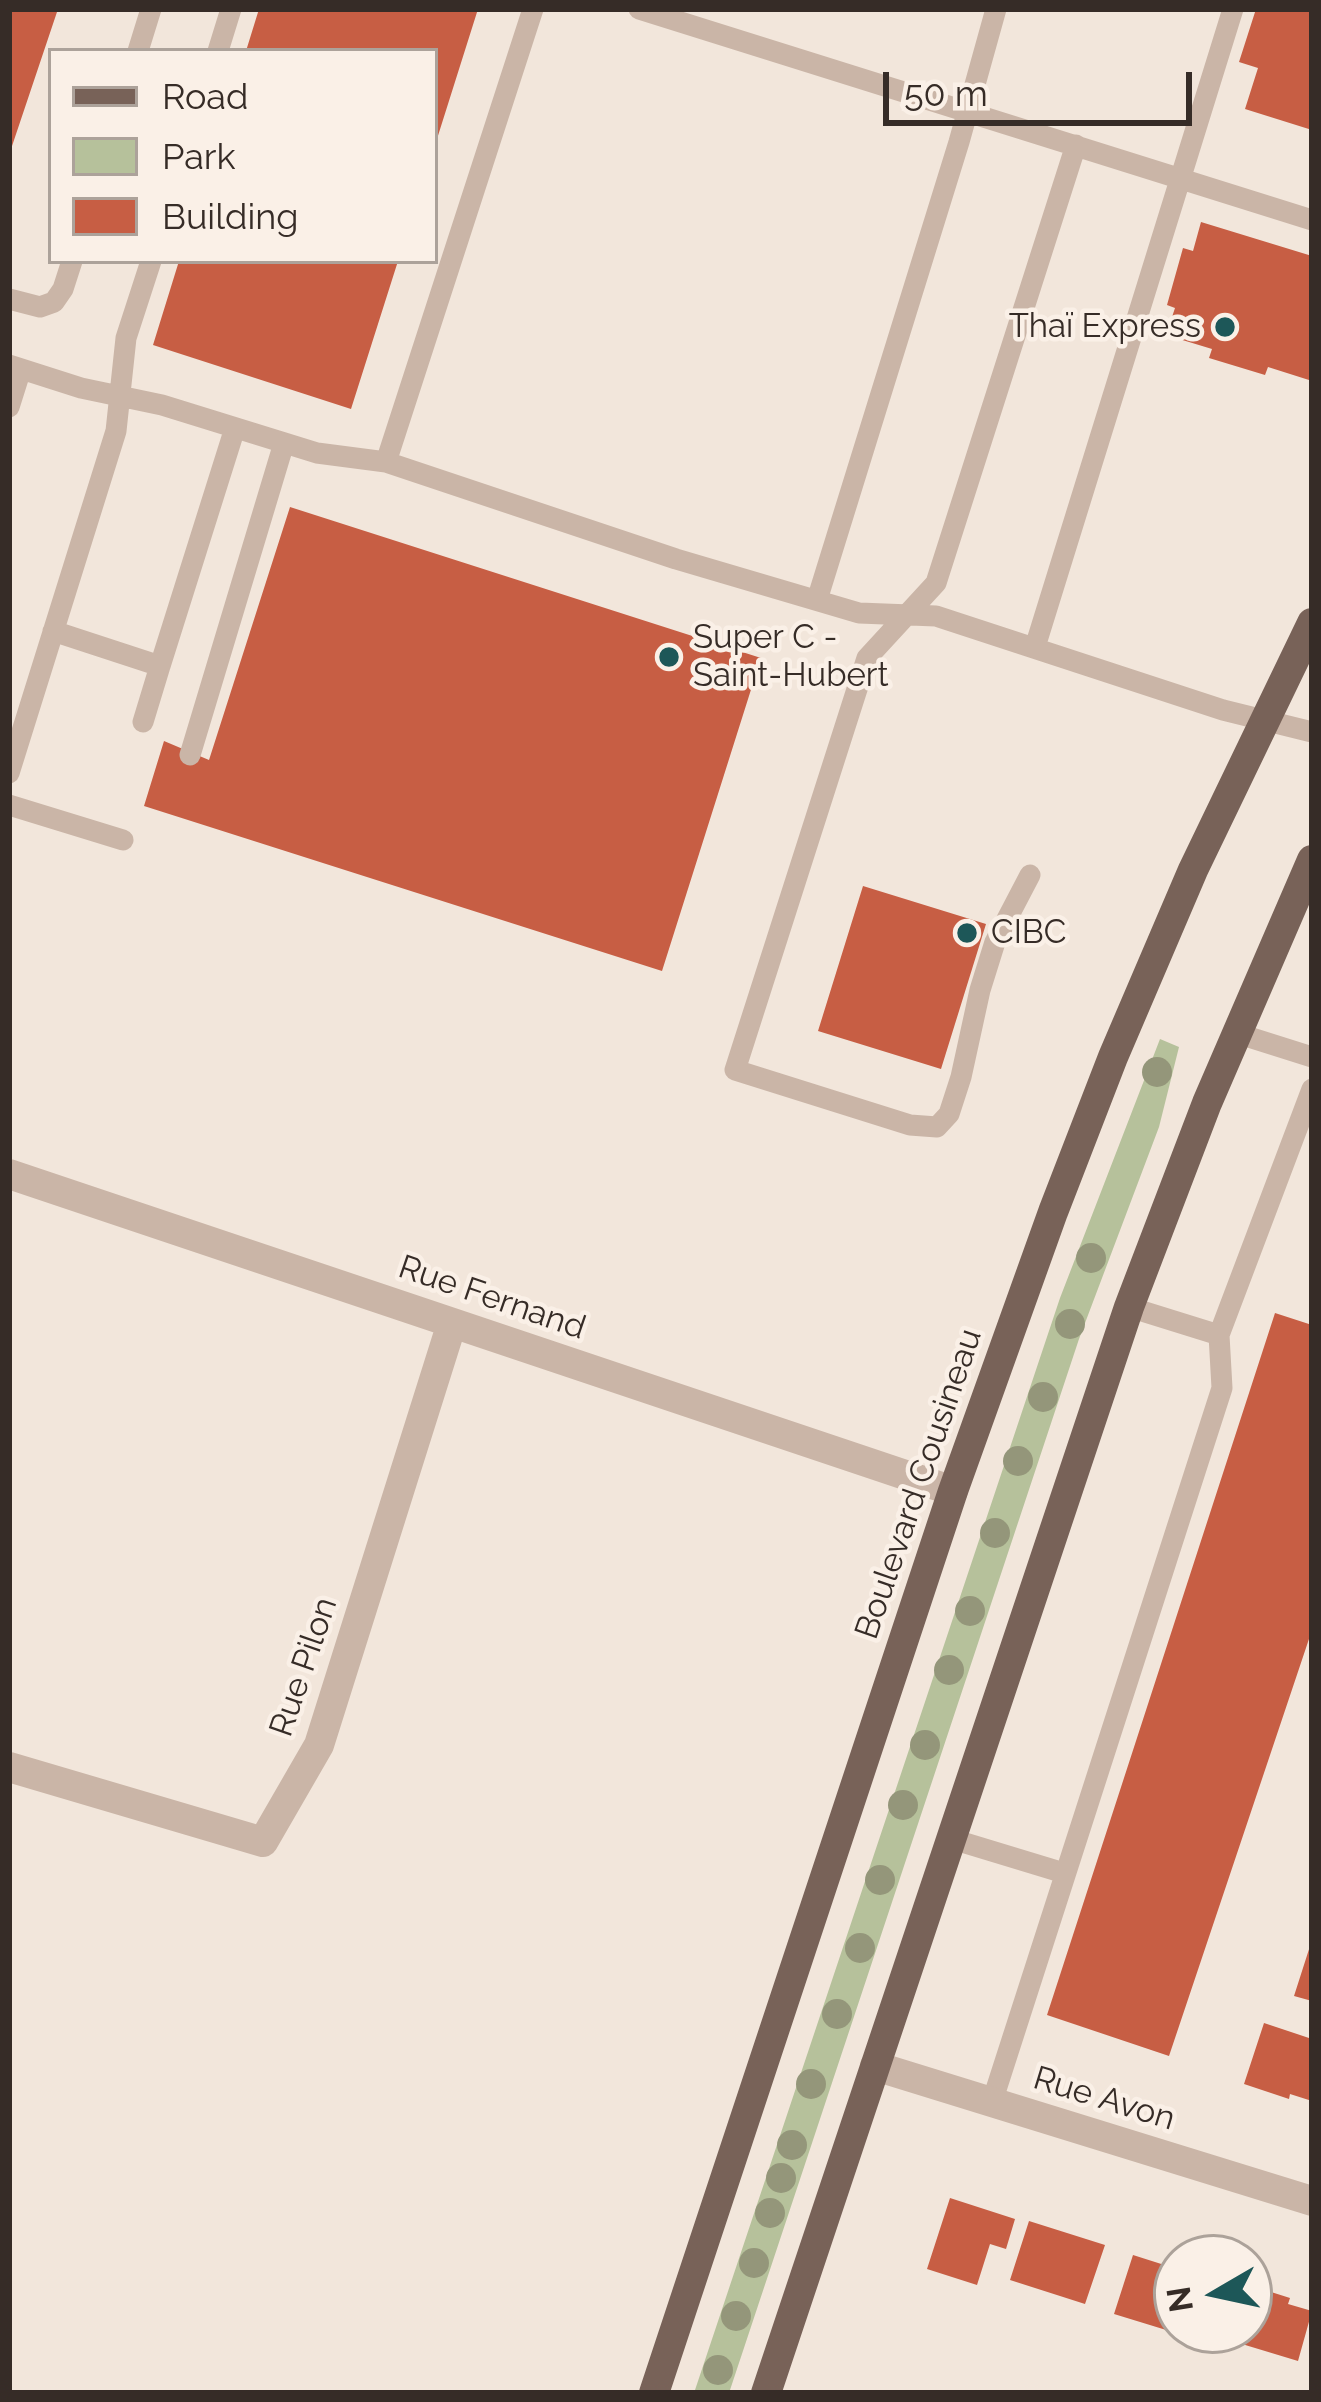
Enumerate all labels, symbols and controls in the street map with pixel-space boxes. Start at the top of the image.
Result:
legend [48,48,438,264]
scale bar [889,48,1198,122]
text: 50 m [904,72,988,114]
text: Road [162,75,248,117]
text: Park [162,135,236,177]
text: Building [162,195,298,237]
place label: Thaï Express [1009,307,1201,347]
marker: Thaï Express [1212,314,1238,340]
place label: Super C - Saint-Hubert [693,618,889,696]
marker: Super C - Saint-Hubert [656,644,682,670]
place label: CIBC [991,913,1066,953]
marker: CIBC [954,920,980,946]
street label: Rue Fernand [393,1248,591,1348]
street label: Boulevard Cousineau [847,1324,991,1644]
street label: Rue Pilon [262,1592,346,1742]
street label: Rue Avon [1029,2059,1179,2139]
north arrow [1153,2234,1273,2354]
text: N [1159,2284,1201,2315]

